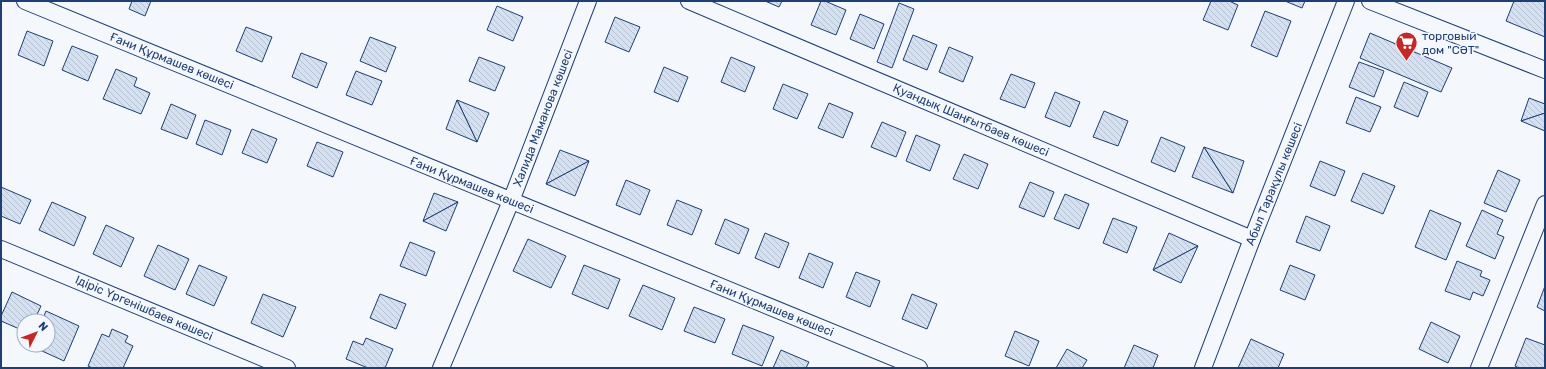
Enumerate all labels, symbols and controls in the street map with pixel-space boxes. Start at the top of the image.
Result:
place label: торговый дом "СӘТ" [1422,29,1479,57]
street label: Ғани Құрмашев көшесі [108,30,236,92]
supermarket icon: торговый дом "СӘТ" [1393,30,1419,63]
street label: Халида Маманова көшесі [510,47,576,189]
street label: Қуандық Шаңғытбаев көшесі [891,81,1051,159]
street label: Абыл Тарақұлы көшесі [1243,120,1305,247]
street label: Ғани Құрмашев көшесі [408,154,536,216]
street label: Ідіріс Үргенішбаев көшесі [73,273,215,343]
street label: Ғани Құрмашев көшесі [708,277,836,339]
north arrow [16,313,56,353]
text: N [36,319,51,334]

